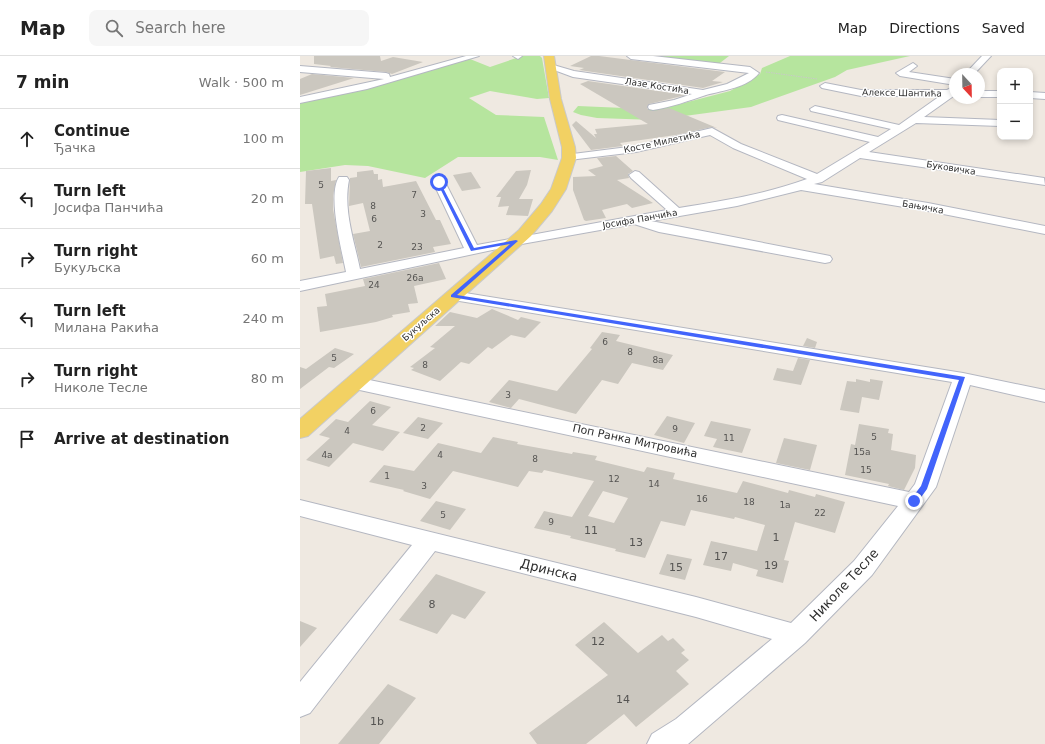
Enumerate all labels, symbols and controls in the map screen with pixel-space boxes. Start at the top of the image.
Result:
search box [89,10,369,46]
text: Map [20,17,65,39]
icon: search [103,17,125,39]
text: Search here [135,19,225,37]
text: Map [838,20,867,36]
text: Directions [889,20,960,36]
text: Saved [982,20,1025,36]
north arrow [949,68,985,104]
map controls [997,68,1033,140]
button: + [997,68,1033,104]
text: 7 min [16,72,69,92]
text: Walk · 500 m [199,75,284,90]
street label: Лазе Костића [624,76,690,96]
street label: Алексе Шантића [862,87,942,99]
button: − [997,104,1033,140]
text: Continue [54,122,130,140]
icon: ahead [16,128,38,150]
street label: Косте Милетића [623,129,701,155]
text: 100 m [242,131,284,146]
text: Ђачка [54,140,96,155]
street label: Буковичка [926,159,976,177]
route start [430,173,448,191]
house number: 5 [318,180,324,190]
text: Turn left [54,182,126,200]
icon: left [16,188,38,210]
house number: 7 [411,190,417,200]
text: 20 m [251,191,284,206]
street label: Бањичка [901,198,945,216]
text: Јосифа Панчића [54,200,163,215]
house number: 8 [370,201,376,211]
street label: Јосифа Панчића [601,207,678,231]
house number: 3 [420,209,426,219]
house number: 6 [371,214,377,224]
house number: 2 [377,240,383,250]
text: Turn right [54,242,138,260]
house number: 23 [411,242,423,252]
icon: right [16,248,38,270]
text: 60 m [251,251,284,266]
text: Букуљска [54,260,121,275]
house number: 26a [407,273,423,283]
house number: 24 [368,280,380,290]
text: Turn left [54,302,126,320]
street label: Букуљска [400,305,442,343]
icon: left [16,308,38,330]
text: 240 m [242,311,284,326]
text: Милана Ракића [54,320,159,335]
house number: 6 [602,337,608,347]
house number: 8 [627,347,633,357]
house number: 5 [331,353,337,363]
house number: 8a [652,355,664,365]
house number: 8 [422,360,428,370]
text: Turn right [54,362,138,380]
icon: right [16,368,38,390]
text: 80 m [251,371,284,386]
text: Николе Тесле [54,380,148,395]
house number: 3 [505,390,511,400]
house number: 6 [370,406,376,416]
street label: Поп Ранка Митровића [571,421,699,461]
house number: 2 [420,423,426,433]
house number: 9 [672,424,678,434]
house number: 4 [344,426,350,436]
icon: arrive [16,428,38,450]
text: Arrive at destination [54,430,229,448]
house number: 5 [871,432,877,442]
house number: 11 [723,433,735,443]
house number: 15a [854,447,870,457]
house number: 4a [321,450,333,460]
house number: 4 [437,450,443,460]
house number: 8 [532,454,538,464]
house number: 15 [860,465,872,475]
house number: 1 [384,471,390,481]
house number: 12 [608,474,620,484]
house number: 14 [648,479,660,489]
house number: 3 [421,481,427,491]
route end [905,492,923,510]
house number: 16 [696,494,708,504]
house number: 18 [743,497,755,507]
house number: 1a [779,500,791,510]
house number: 22 [814,508,826,518]
house number: 5 [440,510,446,520]
house number: 9 [548,517,554,527]
house number: 11 [584,524,598,537]
house number: 1 [773,531,780,544]
house number: 13 [629,536,643,549]
street label: Николе Тесле [807,546,881,624]
house number: 17 [714,550,728,563]
street label: Дринска [519,556,579,584]
house number: 19 [764,559,778,572]
house number: 15 [669,561,683,574]
house number: 8 [429,598,436,611]
house number: 12 [591,635,605,648]
house number: 14 [616,693,630,706]
house number: 1b [370,715,384,728]

